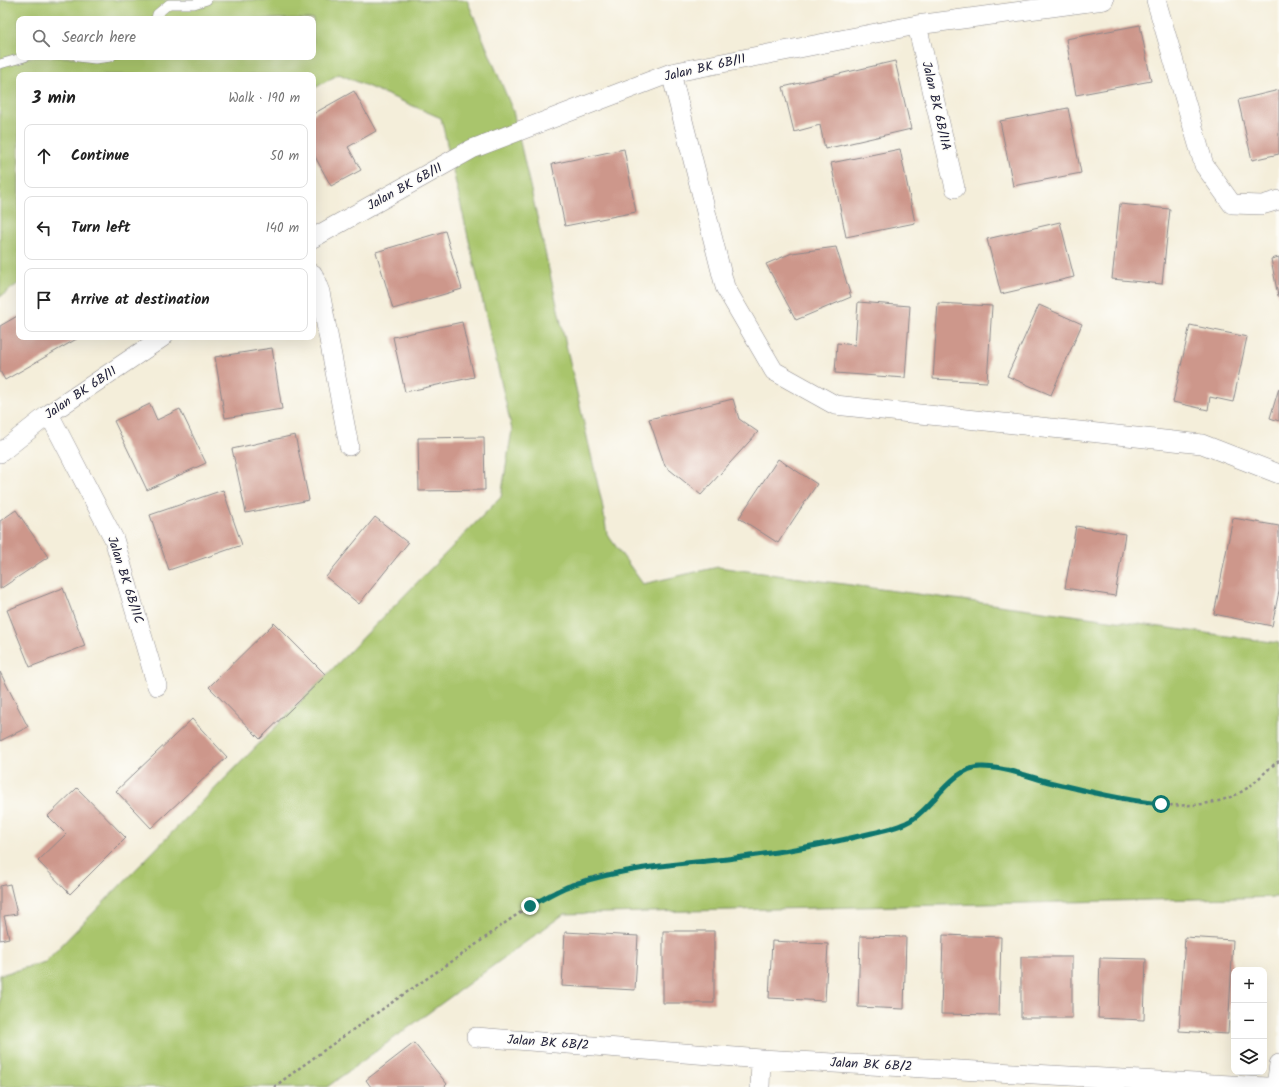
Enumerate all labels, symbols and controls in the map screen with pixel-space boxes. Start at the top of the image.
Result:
search box [16,16,316,60]
text: Search here [62,26,136,50]
icon: search [30,27,52,49]
street label: Jalan BK 6B/11 [662,48,748,88]
street label: Jalan BK 6B/11A [916,59,956,153]
text: 3 min [32,85,76,112]
text: Walk · 190 m [228,88,300,109]
text: Continue [71,144,129,168]
icon: ahead [33,145,55,167]
text: 50 m [270,146,299,167]
street label: Jalan BK 6B/11 [364,158,446,216]
text: Turn left [71,216,131,240]
icon: left [33,217,55,239]
text: 140 m [266,218,299,239]
text: Arrive at destination [71,288,210,312]
icon: arrive [33,289,55,311]
street label: Jalan BK 6B/11 [41,361,121,425]
street label: Jalan BK 6B/11C [101,534,149,627]
route start [1152,795,1170,813]
route end [521,897,539,915]
map controls [1231,967,1267,1075]
button: + [1231,967,1267,1003]
button: − [1231,1003,1267,1039]
street label: Jalan BK 6B/2 [506,1030,590,1056]
button: layers [1231,1039,1267,1075]
street label: Jalan BK 6B/2 [829,1052,913,1078]

